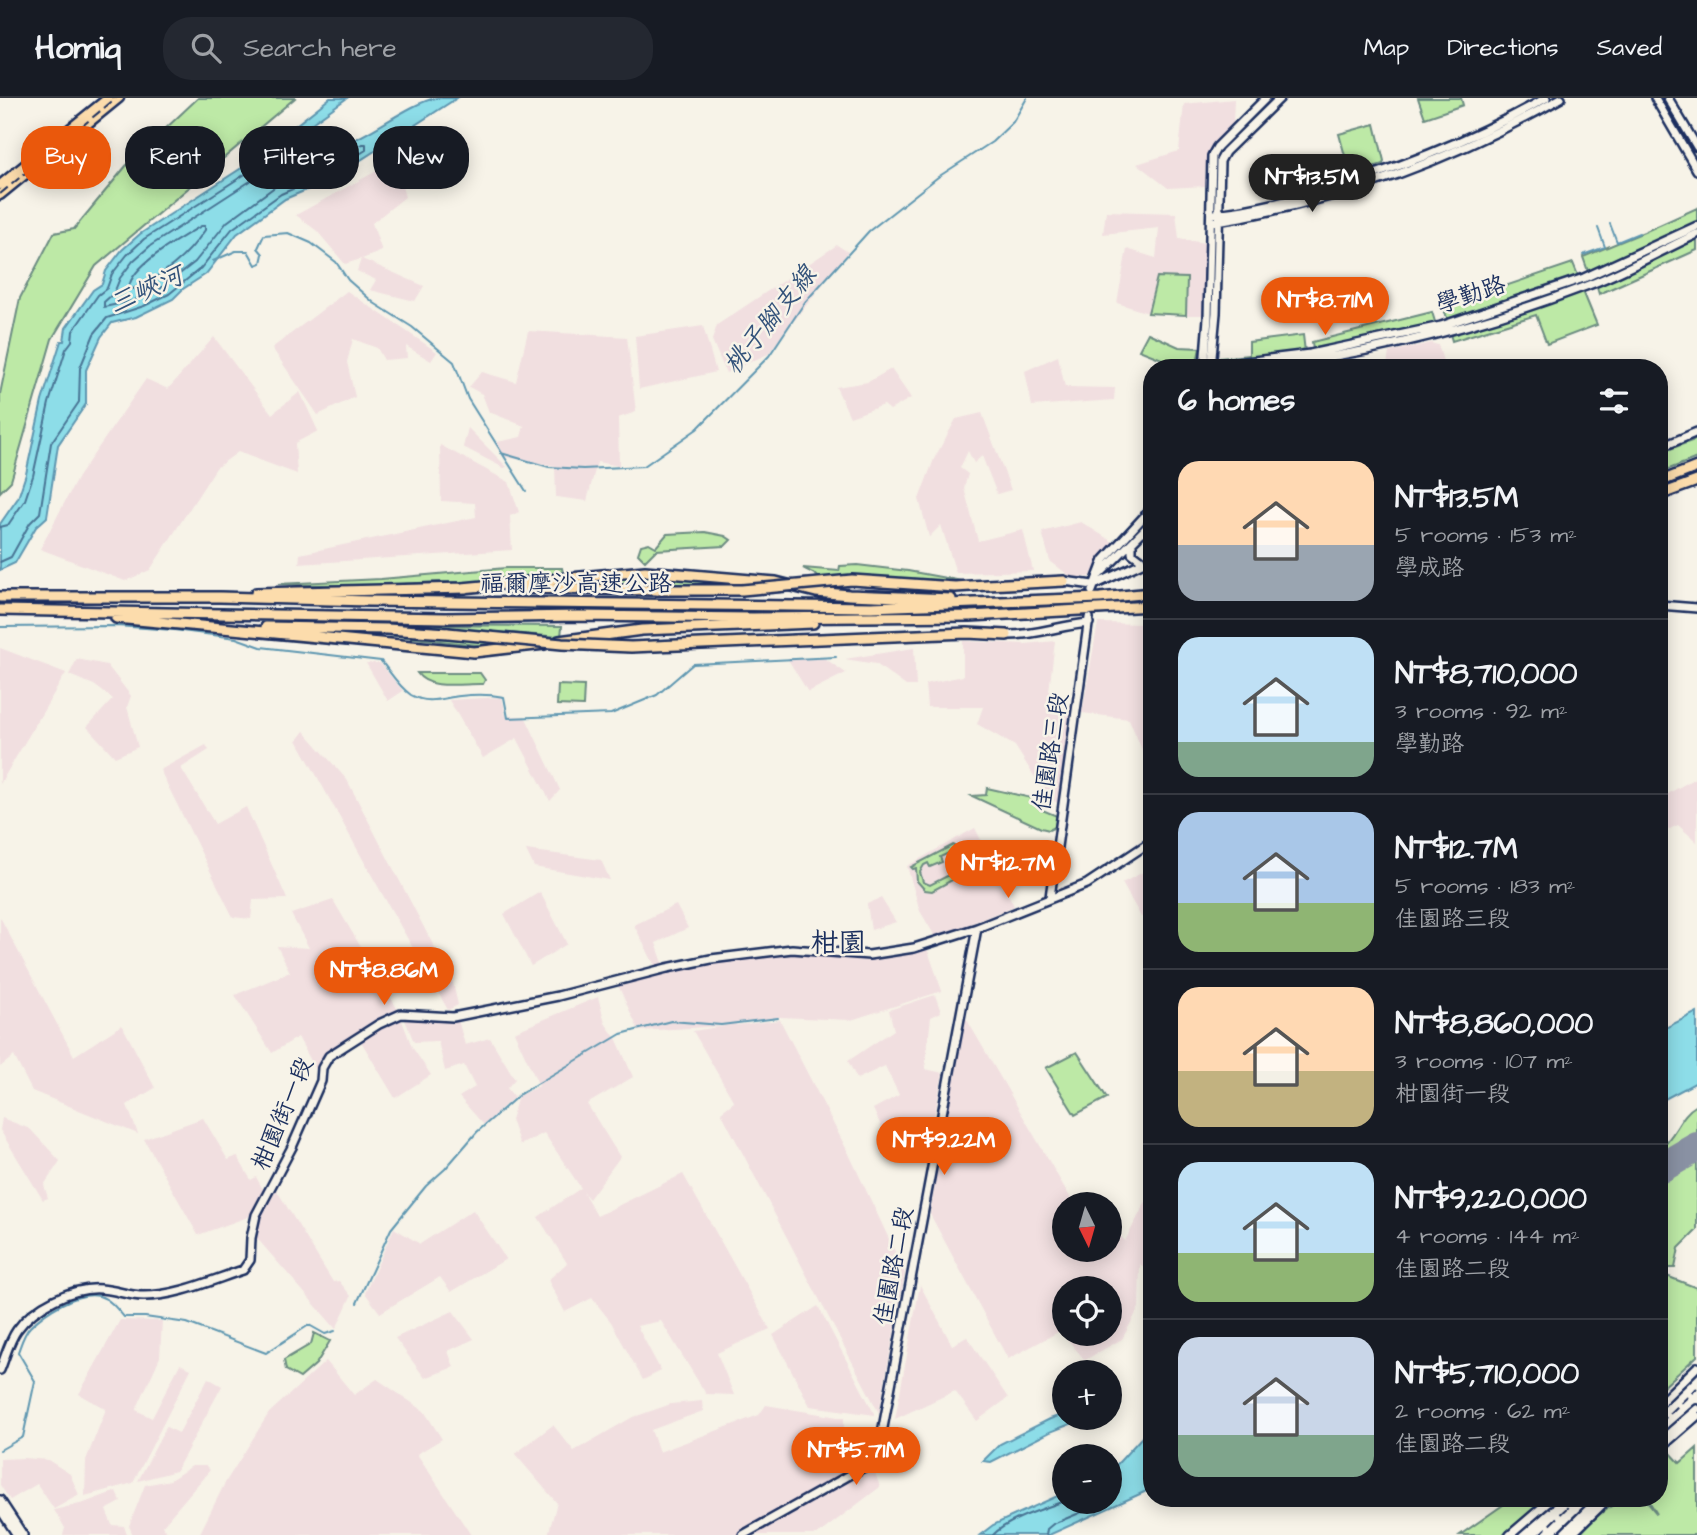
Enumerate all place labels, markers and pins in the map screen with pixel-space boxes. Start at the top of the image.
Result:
pin: NT$13.5M [1240,155,1384,214]
pin: NT$8.71M [1253,278,1397,337]
pin: NT$12.7M [936,840,1080,900]
pin: NT$8.86M [312,948,456,1007]
pin: NT$9.22M [872,1118,1016,1177]
pin: NT$5.71M [784,1428,928,1487]

